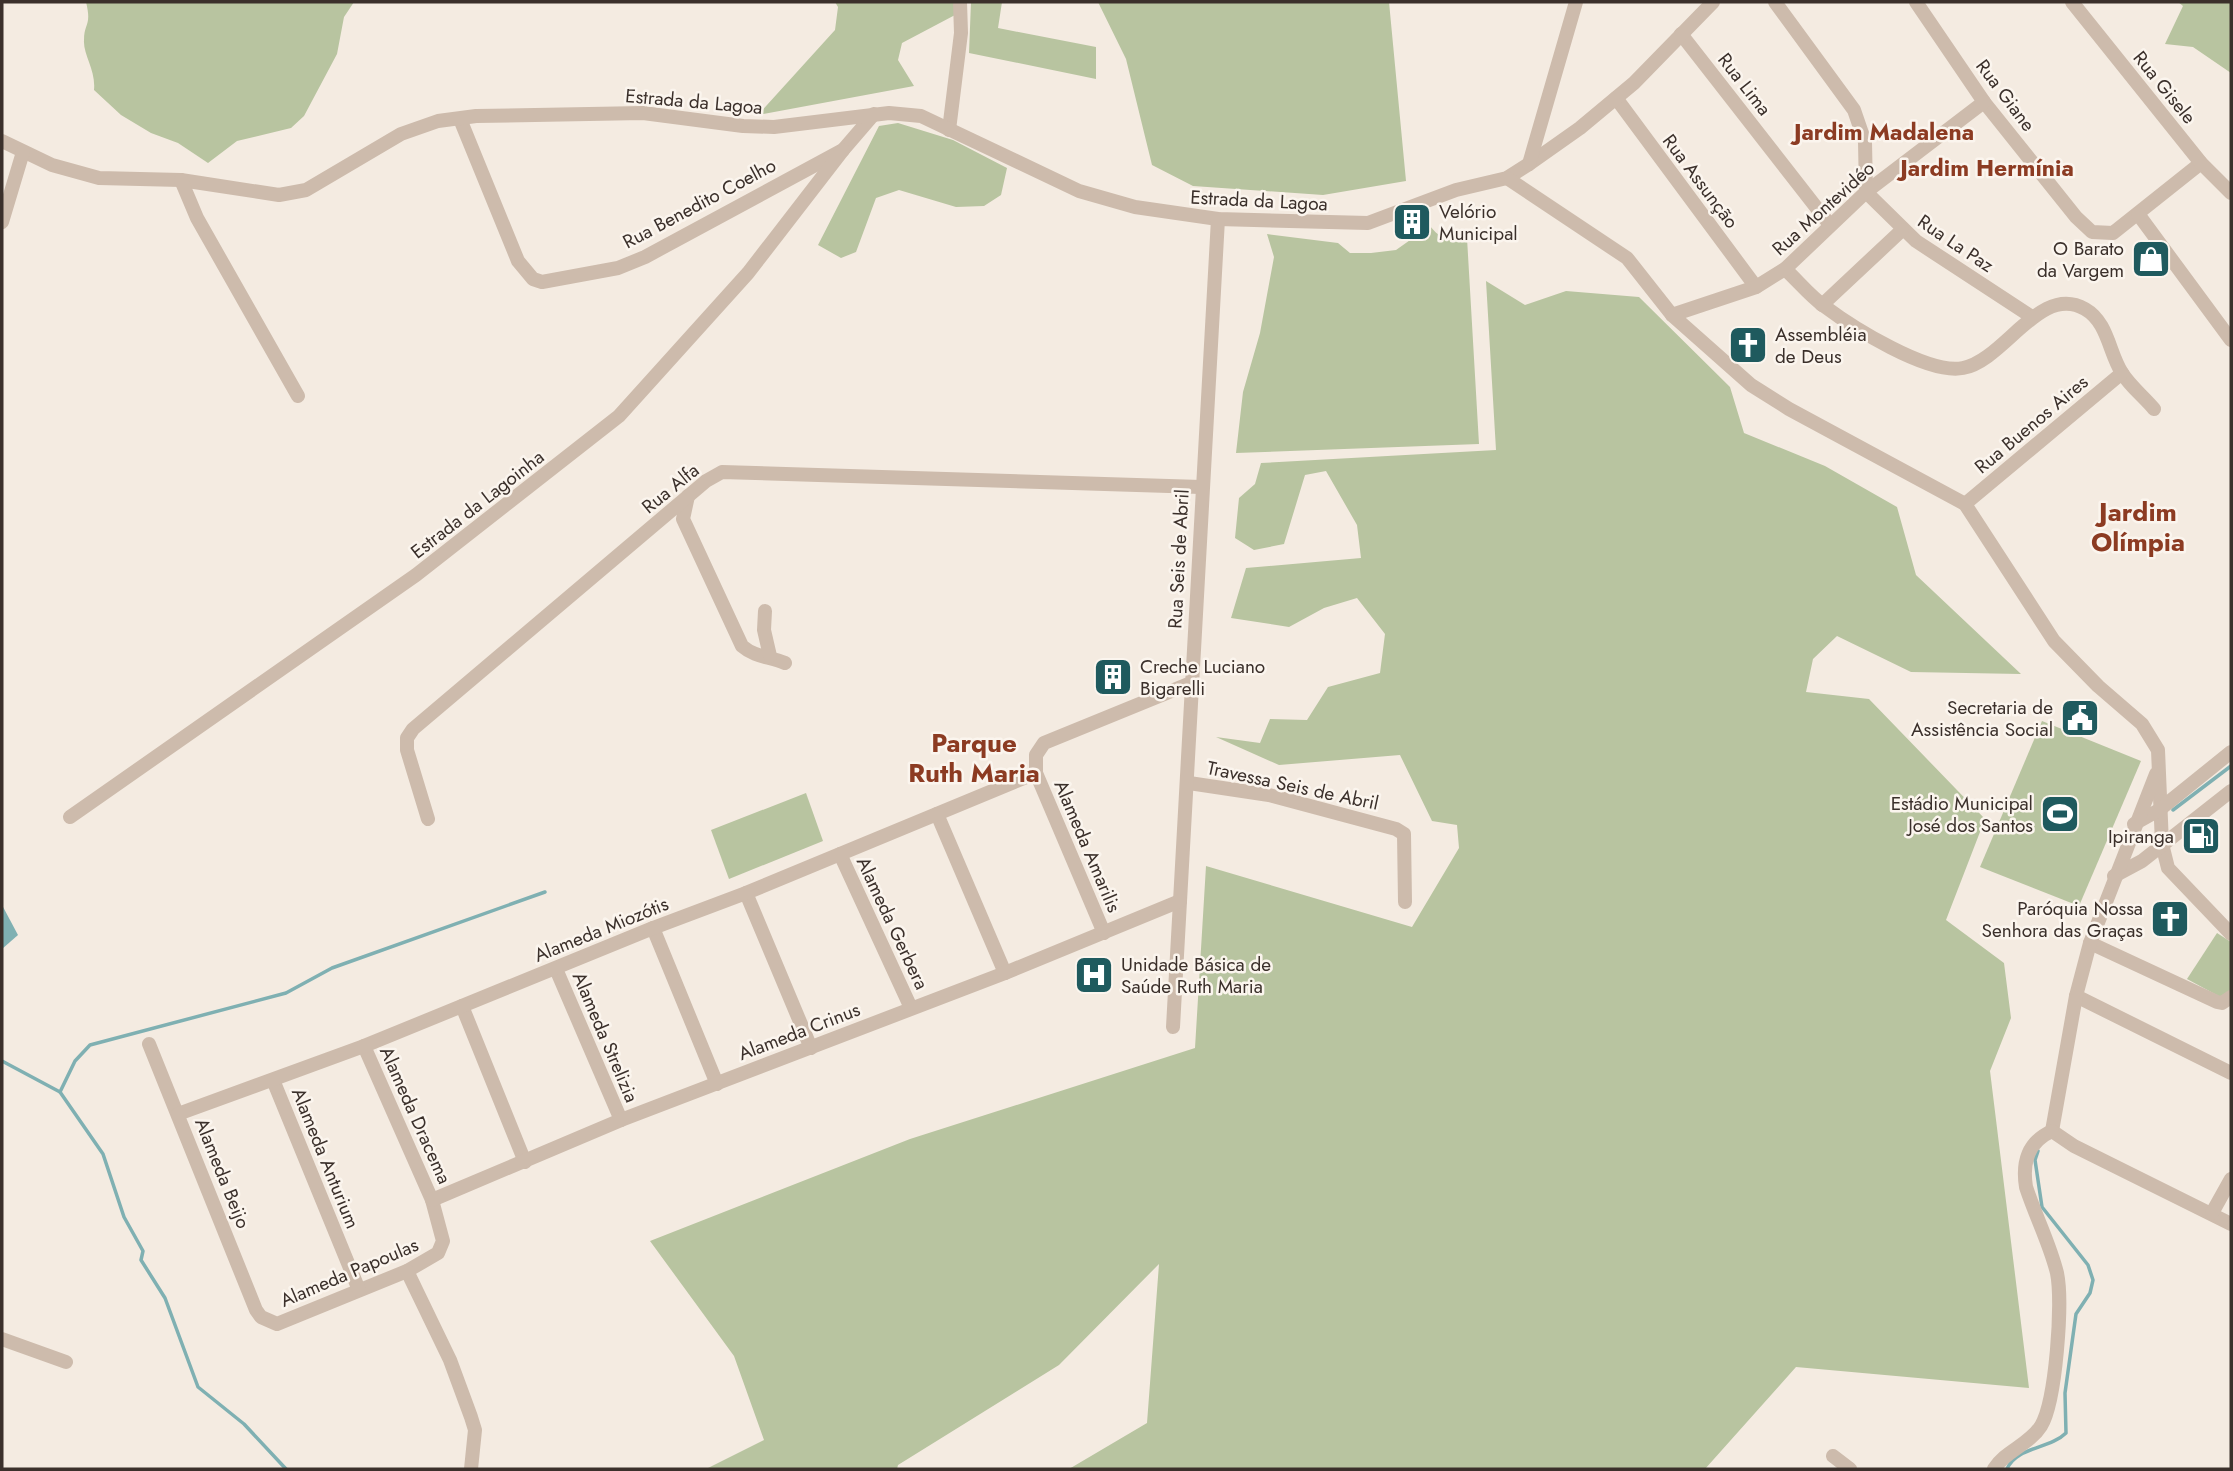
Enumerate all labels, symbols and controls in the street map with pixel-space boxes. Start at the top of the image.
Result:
street label: Rua Gisele [2127,45,2203,130]
street label: Rua Lima [1712,47,1778,121]
street label: Rua Giane [1970,54,2042,137]
street label: Estrada da Lagoa [624,82,764,121]
district label: Jardim Madalena [1790,115,1974,149]
street label: Rua Assunção [1656,128,1745,234]
district label: Jardim Hermínia [1896,151,2074,185]
street label: Rua Benedito Coelho [618,152,781,255]
street label: Rua Montevidéo [1766,155,1881,262]
street label: Estrada da Lagoa [1190,183,1328,218]
place label: Velório Municipal [1439,198,1518,247]
building icon: Velório Municipal [1391,201,1433,243]
street label: Rua La Paz [1912,208,1999,279]
place label: O Barato da Vargem [2037,235,2124,284]
shop icon: O Barato da Vargem [2130,238,2172,280]
place label: Assembléia de Deus [1775,321,1867,370]
church icon: Assembléia de Deus [1727,324,1769,366]
street label: Rua Buenos Aires [1969,369,2094,480]
street label: Estrada da Lagoinha [405,444,550,565]
street label: Rua Alfa [636,457,705,520]
street label: Rua Seis de Abril [1161,489,1196,629]
district label: Jardim Olímpia [2091,493,2185,561]
place label: Creche Luciano Bigarelli [1140,653,1265,702]
building icon: Creche Luciano Bigarelli [1092,656,1134,698]
place label: Secretaria de Assistência Social [1911,694,2053,743]
public building icon: Secretaria de Assistência Social [2059,697,2101,739]
district label: Parque Ruth Maria [908,724,1040,792]
street label: Travessa Seis de Abril [1205,754,1381,817]
street label: Alameda Amarilis [1048,776,1128,917]
place label: Estádio Municipal José dos Santos [1891,790,2033,839]
sports icon: Estádio Municipal José dos Santos [2039,793,2081,835]
fuel station icon: Ipiranga [2180,815,2222,857]
place label: Ipiranga [2108,823,2174,850]
street label: Alameda Gerbera [850,852,935,994]
street label: Alameda Miozótis [530,890,673,969]
place label: Paróquia Nossa Senhora das Graças [1982,895,2143,944]
church icon: Paróquia Nossa Senhora das Graças [2149,898,2191,940]
place label: Unidade Básica de Saúde Ruth Maria [1121,951,1271,1000]
hospital icon: Unidade Básica de Saúde Ruth Maria [1073,954,1115,996]
street label: Alameda Strelizia [566,968,645,1107]
street label: Alameda Crinus [734,996,864,1067]
street label: Alameda Dracema [373,1042,458,1188]
street label: Alameda Anturium [285,1084,366,1233]
street label: Alameda Beijo [188,1114,257,1232]
street label: Alameda Papoulas [276,1231,423,1314]

